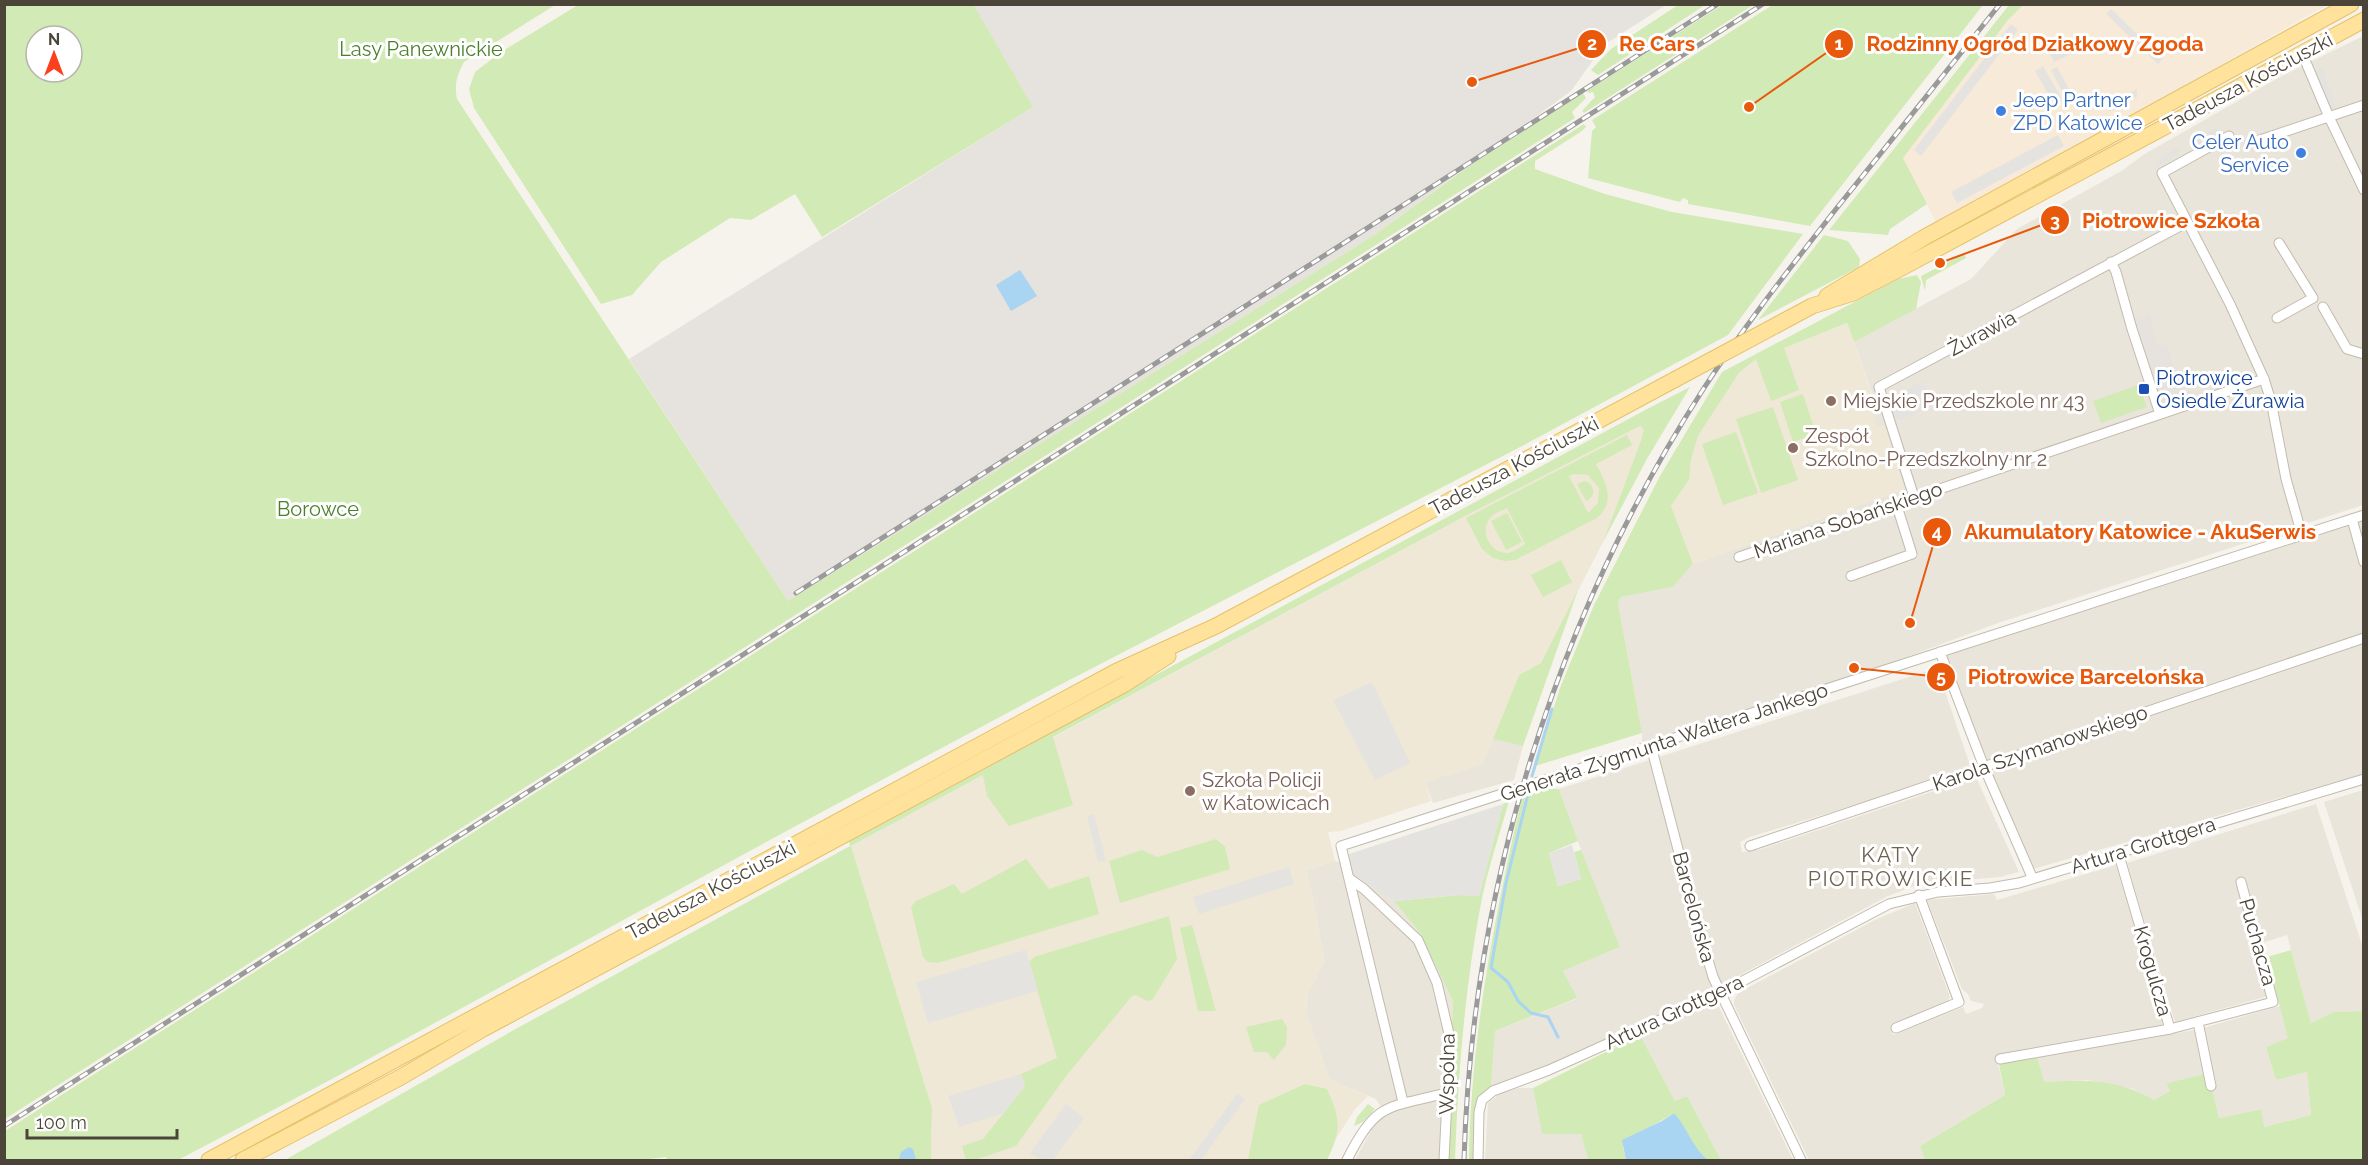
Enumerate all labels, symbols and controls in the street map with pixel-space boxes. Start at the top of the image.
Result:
north arrow [24,24,84,84]
callout: Re Cars [1577,24,1707,63]
callout: Rodzinny Ogród Działkowy Zgoda [1824,24,2216,63]
street label: Tadeusza Kościuszki [2159,27,2337,137]
text: N [48,30,60,49]
text: Re Cars [1619,31,1695,56]
text: Rodzinny Ogród Działkowy Zgoda [1867,31,2203,56]
text: 2 [1587,33,1597,54]
text: 1 [1835,33,1844,54]
park label: Lasy Panewnickie [339,37,503,61]
place label: Jeep Partner ZPD Katowice [2013,88,2143,135]
marker: Jeep Partner ZPD Katowice [1994,104,2008,118]
place label: Celer Auto Service [2192,130,2289,177]
marker: Celer Auto Service [2294,146,2308,160]
callout: Piotrowice Szkoła [2040,201,2272,240]
text: Piotrowice Szkoła [2082,208,2260,233]
text: 3 [2050,210,2060,231]
street label: Żurawia [1944,304,2020,361]
place label: Piotrowice Osiedle Żurawia [2156,366,2305,413]
marker: Piotrowice Osiedle Żurawia [2137,382,2151,396]
place label: Miejskie Przedszkole nr 43 [1843,389,2085,413]
marker: Miejskie Przedszkole nr 43 [1824,394,1838,408]
street label: Tadeusza Kościuszki [1425,411,1603,521]
place label: Zespół Szkolno-Przedszkolny nr 2 [1805,424,2047,471]
marker: Zespół Szkolno-Przedszkolny nr 2 [1786,441,1800,455]
street label: Mariana Sobańskiego [1751,476,1946,564]
park label: Borowce [277,497,359,521]
callout: Akumulatory Katowice - AkuSerwis [1922,512,2329,551]
text: Akumulatory Katowice - AkuSerwis [1964,519,2316,544]
text: 4 [1932,521,1942,542]
callout: Piotrowice Barcelońska [1926,658,2216,697]
text: Piotrowice Barcelońska [1968,664,2204,689]
text: 5 [1936,666,1946,687]
street label: Generała Zygmunta Waltera Jankego [1497,678,1831,806]
street label: Karola Szymanowskiego [1929,700,2151,796]
place label: Szkoła Policji w Katowicach [1202,768,1330,815]
marker: Szkoła Policji w Katowicach [1183,784,1197,798]
street label: Artura Grottgera [2068,812,2218,878]
street label: Tadeusza Kościuszki [622,835,800,945]
district label: KĄTY PIOTROWICKIE [1808,842,1974,891]
street label: Barcelońska [1668,849,1720,965]
street label: Puchacza [2234,896,2282,988]
street label: Krogulcza [2129,923,2177,1019]
street label: Artura Grottgera [1601,969,1747,1055]
street label: Wspólna [1434,1033,1460,1115]
scale bar [27,1102,177,1140]
text: 100 m [36,1112,87,1133]

